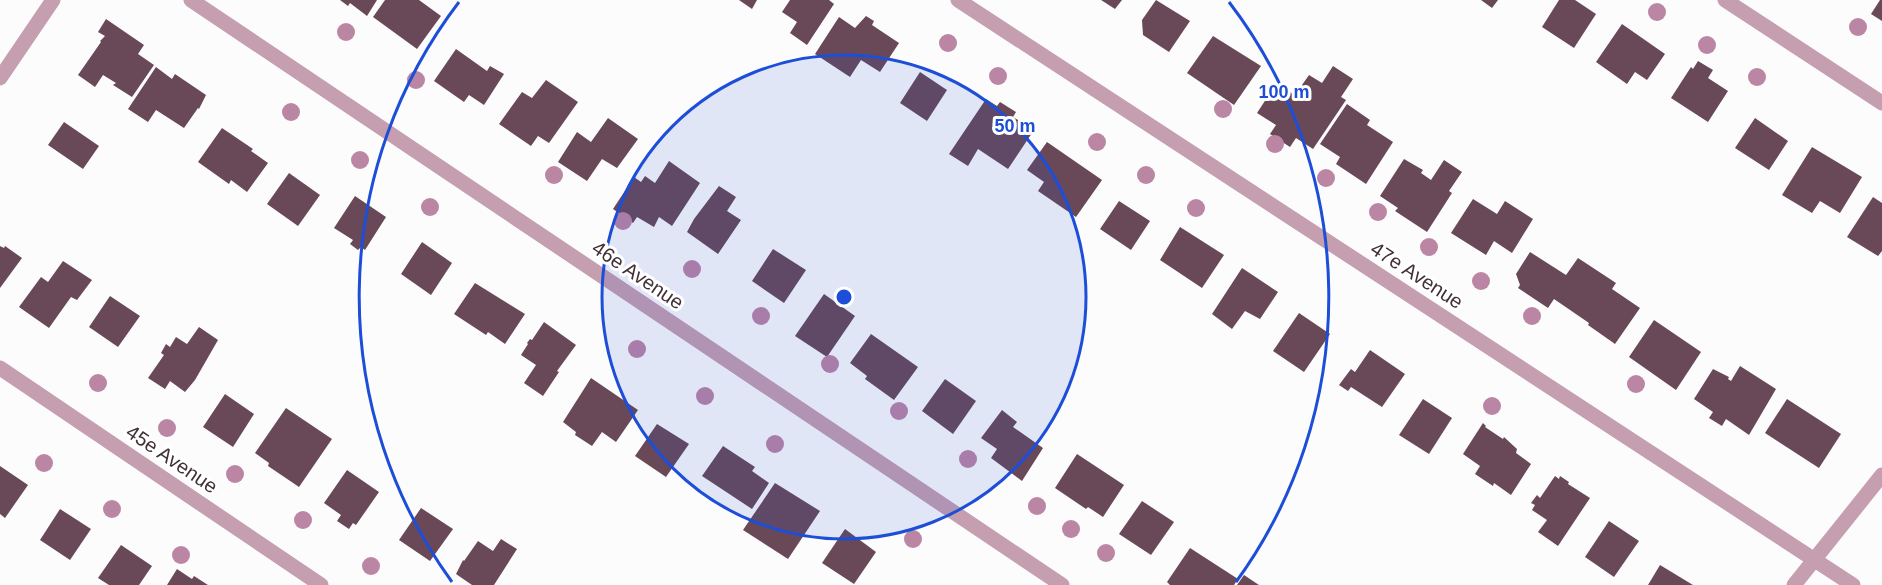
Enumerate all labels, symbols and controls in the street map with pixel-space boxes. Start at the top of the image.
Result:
text: 100 m [1258,82,1310,102]
text: 50 m [994,116,1036,136]
street label: 46e Avenue [588,236,688,314]
street label: 47e Avenue [1367,237,1467,313]
centre of rings [834,287,854,307]
street label: 45e Avenue [122,420,222,498]

